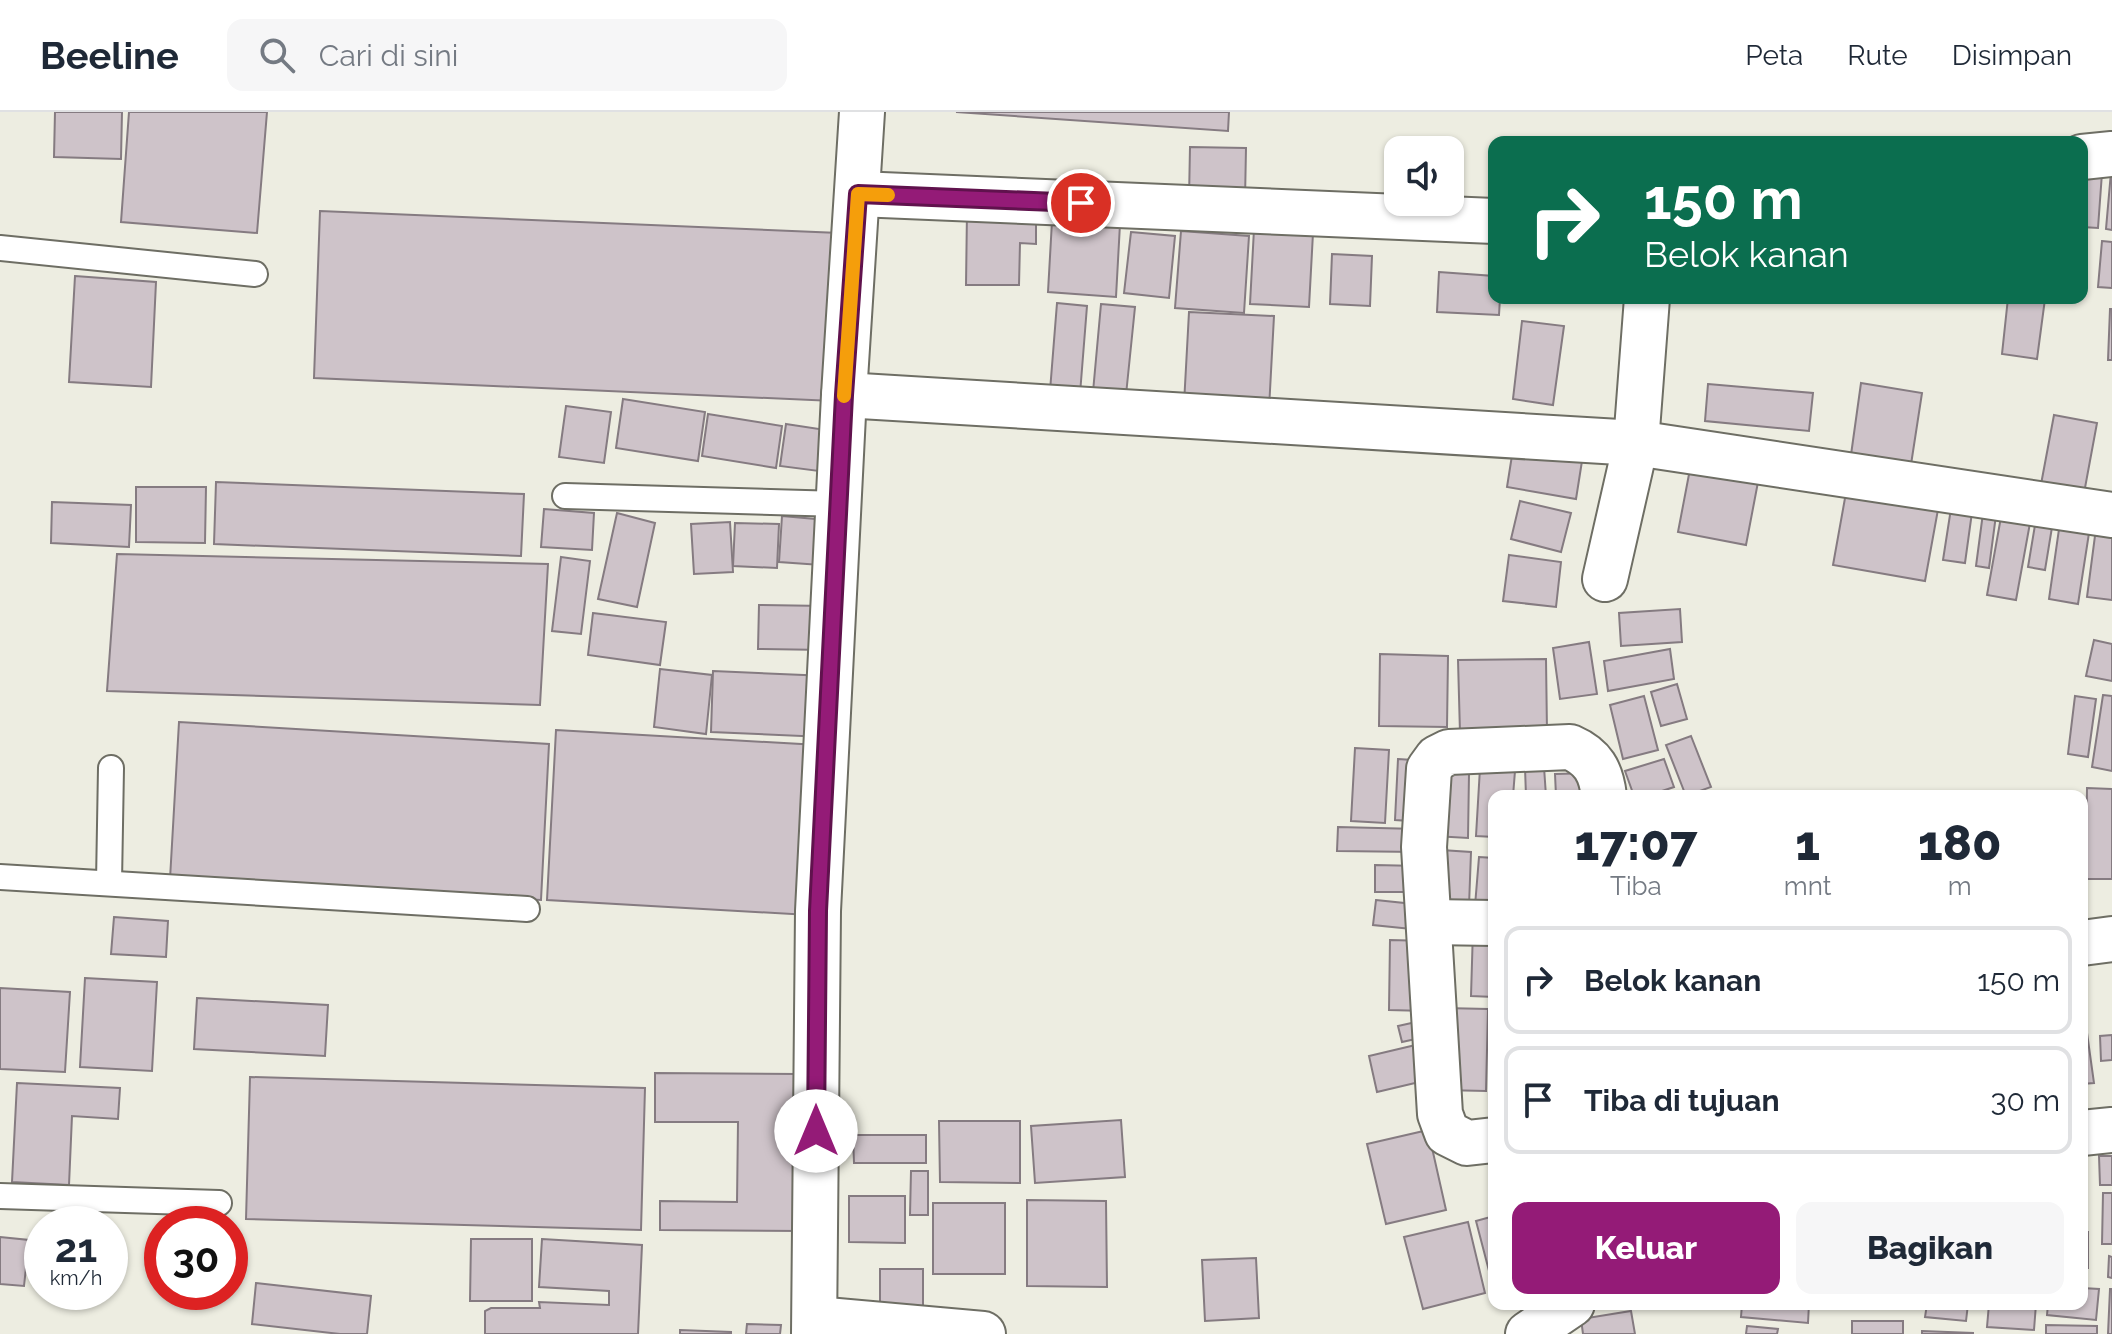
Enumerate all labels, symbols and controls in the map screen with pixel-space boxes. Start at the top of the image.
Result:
search box [227,19,787,91]
text: Beeline [40,33,179,78]
icon: search [255,33,299,77]
text: Cari di sini [319,38,458,73]
text: Peta [1745,39,1803,72]
text: Rute [1847,39,1908,72]
text: Disimpan [1952,39,2072,72]
map controls [1384,136,1464,216]
button: sound [1384,136,1464,216]
text: 150 m [1644,166,1803,232]
icon: right [1512,168,1616,272]
pin [1047,169,1115,237]
icon: arrive [1059,181,1103,225]
text: Belok kanan [1644,233,1849,275]
text: 17:07 [1575,815,1697,871]
text: 1 [1795,815,1820,871]
text: 180 [1918,815,2001,871]
text: Tiba [1610,871,1662,901]
text: mnt [1784,871,1831,901]
text: m [1948,871,1972,901]
icon: right [1516,958,1560,1002]
text: Belok kanan [1584,963,1761,998]
text: 150 m [1977,963,2060,998]
icon: arrive [1516,1078,1560,1122]
text: Tiba di tujuan [1584,1083,1780,1118]
text: 30 m [1990,1083,2060,1118]
position arrow [774,1089,858,1173]
button: Keluar [1512,1202,1780,1294]
button: Bagikan [1796,1202,2064,1294]
speed limit sign: 30 [144,1206,248,1310]
text: 21 [55,1224,97,1271]
text: km/h [50,1266,102,1290]

